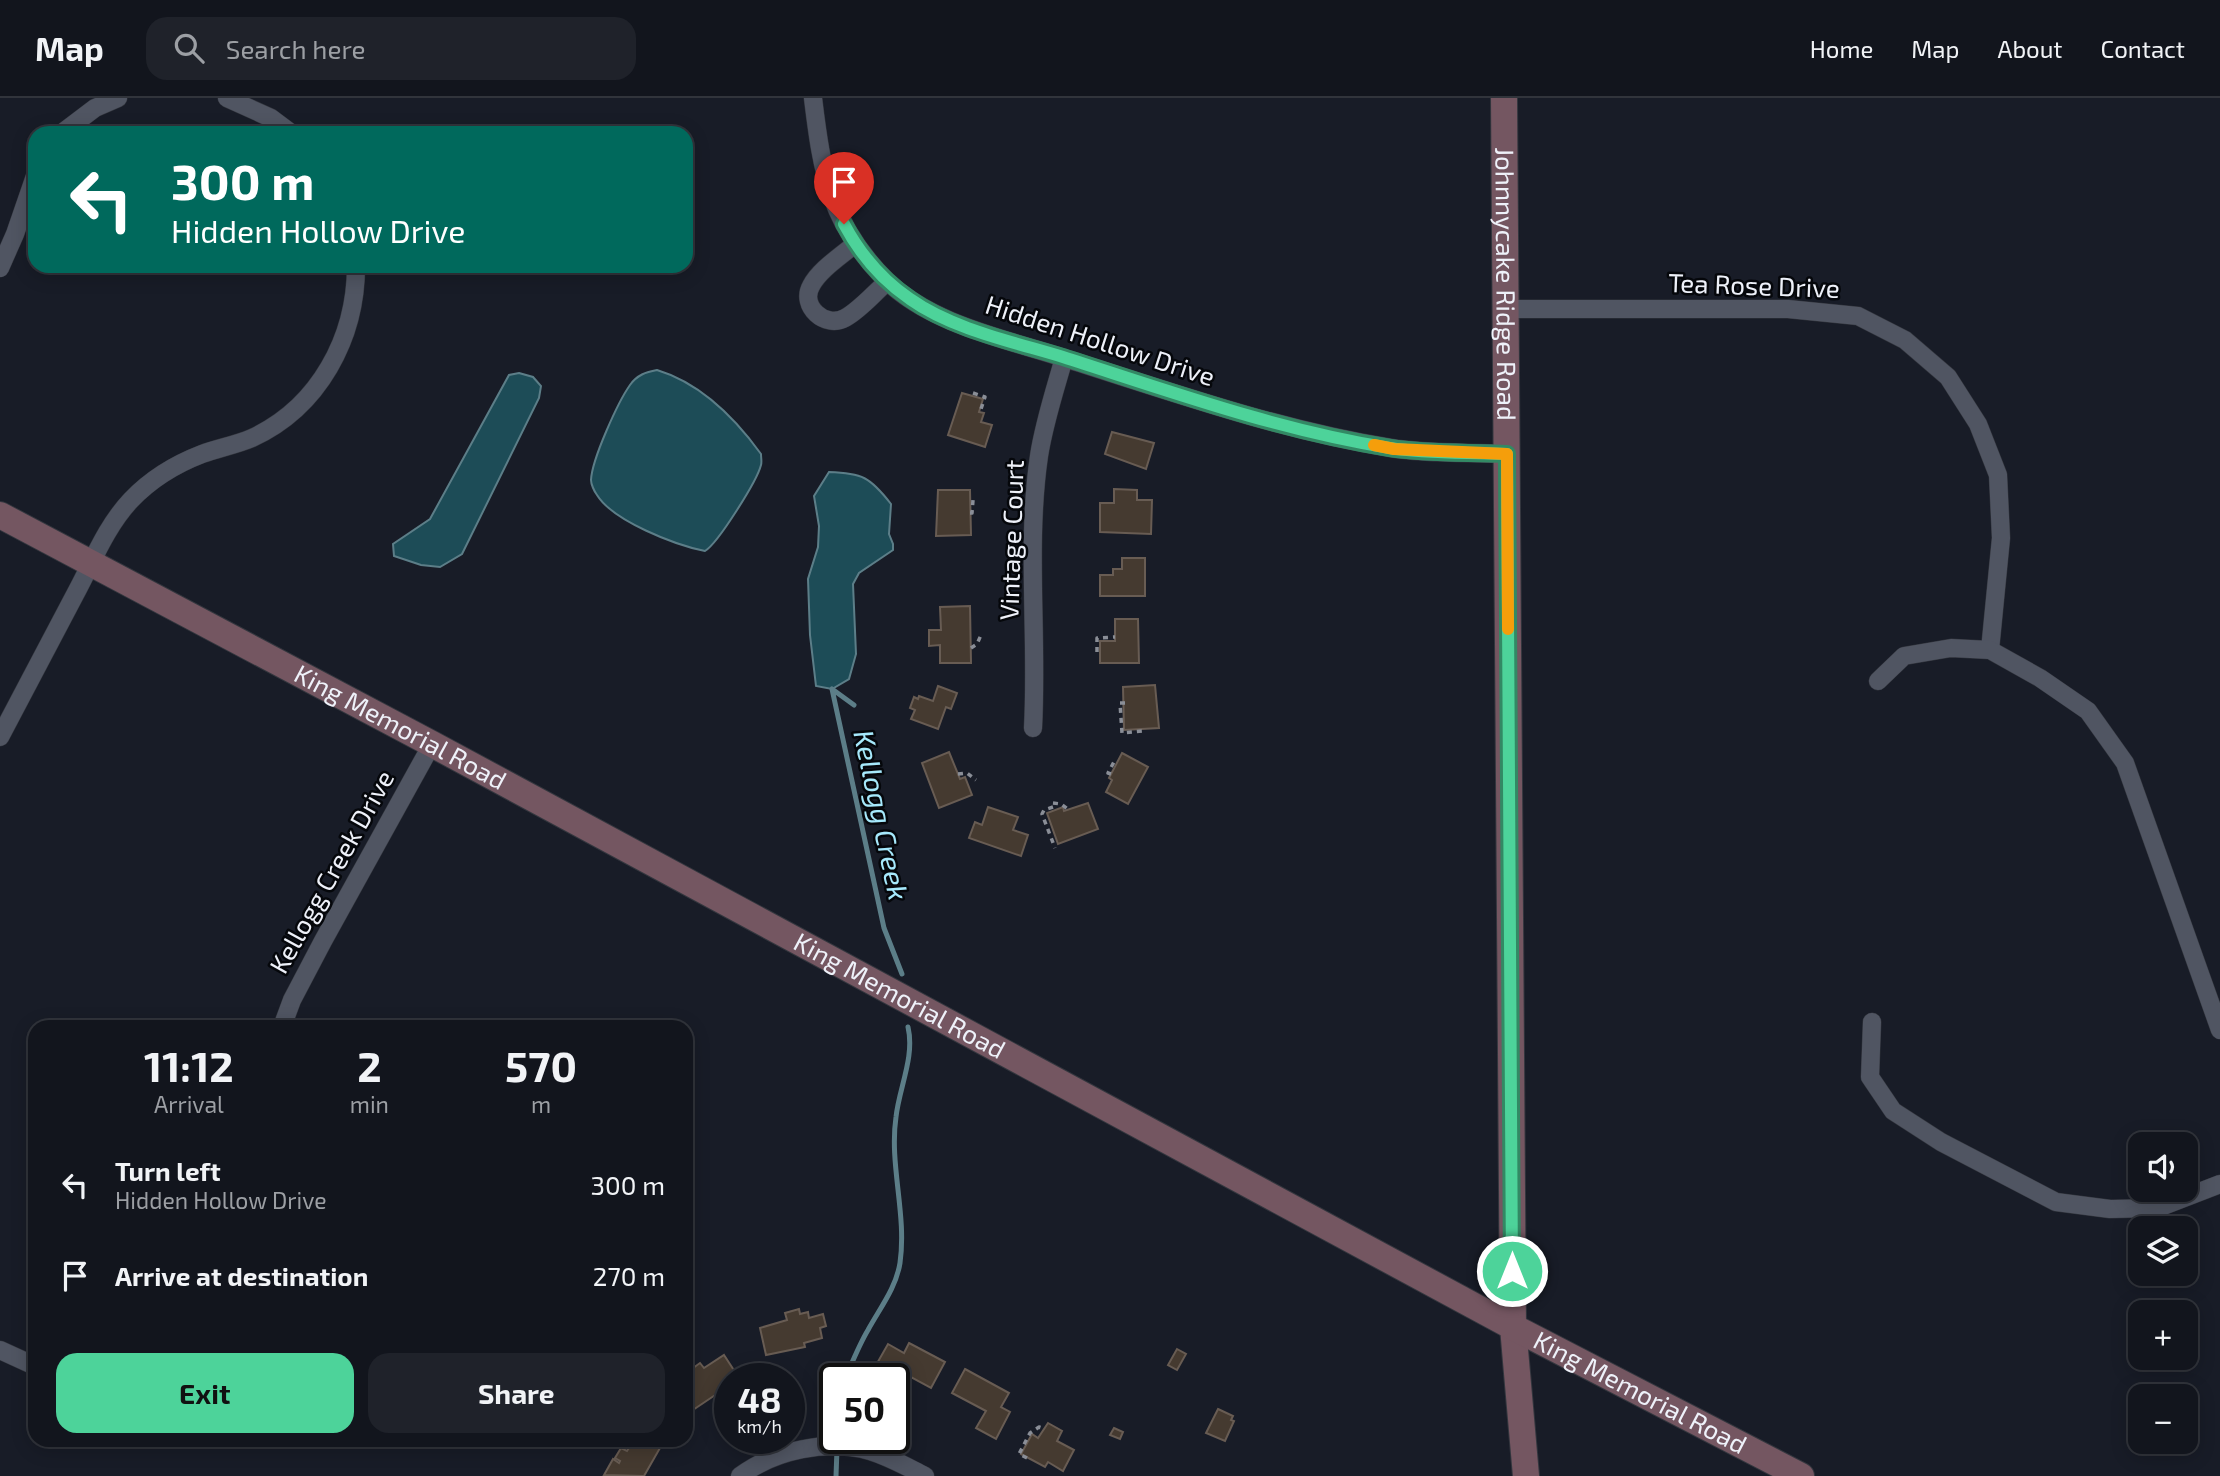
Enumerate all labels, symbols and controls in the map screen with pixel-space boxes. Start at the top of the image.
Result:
search box [146,17,636,80]
text: Map [35,28,104,68]
icon: search [170,29,208,67]
text: Search here [226,33,365,64]
text: Home [1810,34,1873,63]
text: Map [1911,34,1959,63]
text: About [1997,34,2063,63]
text: Contact [2101,34,2185,63]
street label: Johnnycake Ridge Road [1490,147,1523,421]
text: 300 m [171,151,314,210]
pin [814,152,874,224]
icon: left [56,154,147,245]
icon: arrive [825,163,863,201]
text: Hidden Hollow Drive [171,211,465,249]
street label: Tea Rose Drive [1668,266,1840,303]
street label: Hidden Hollow Drive [982,288,1219,391]
street label: Vintage Court [992,459,1029,621]
street label: King Memorial Road [290,657,512,795]
water label: Kellogg Creek [847,727,917,903]
street label: Kellogg Creek Drive [262,764,399,978]
street label: King Memorial Road [789,925,1011,1064]
text: 11:12 [144,1040,234,1090]
text: 2 [357,1040,382,1090]
text: 570 [505,1040,577,1090]
text: Arrival [154,1090,224,1118]
text: min [350,1090,389,1118]
text: m [531,1090,551,1118]
map controls [2128,1132,2198,1454]
button: sound [2128,1132,2198,1202]
text: Turn left [115,1155,221,1186]
icon: left [56,1166,94,1204]
text: 300 m [591,1169,665,1200]
text: Hidden Hollow Drive [115,1186,327,1214]
button: layers [2128,1216,2198,1286]
position arrow [1475,1234,1549,1308]
icon: arrive [56,1257,94,1295]
text: Arrive at destination [115,1260,368,1291]
text: 270 m [593,1260,665,1291]
button: + [2128,1300,2198,1370]
street label: King Memorial Road [1529,1323,1752,1459]
button: Exit [56,1353,354,1433]
button: Share [368,1353,665,1433]
speed limit sign: 50 [819,1363,910,1454]
text: 48 [737,1378,782,1420]
button: − [2128,1384,2198,1454]
text: km/h [737,1415,782,1437]

